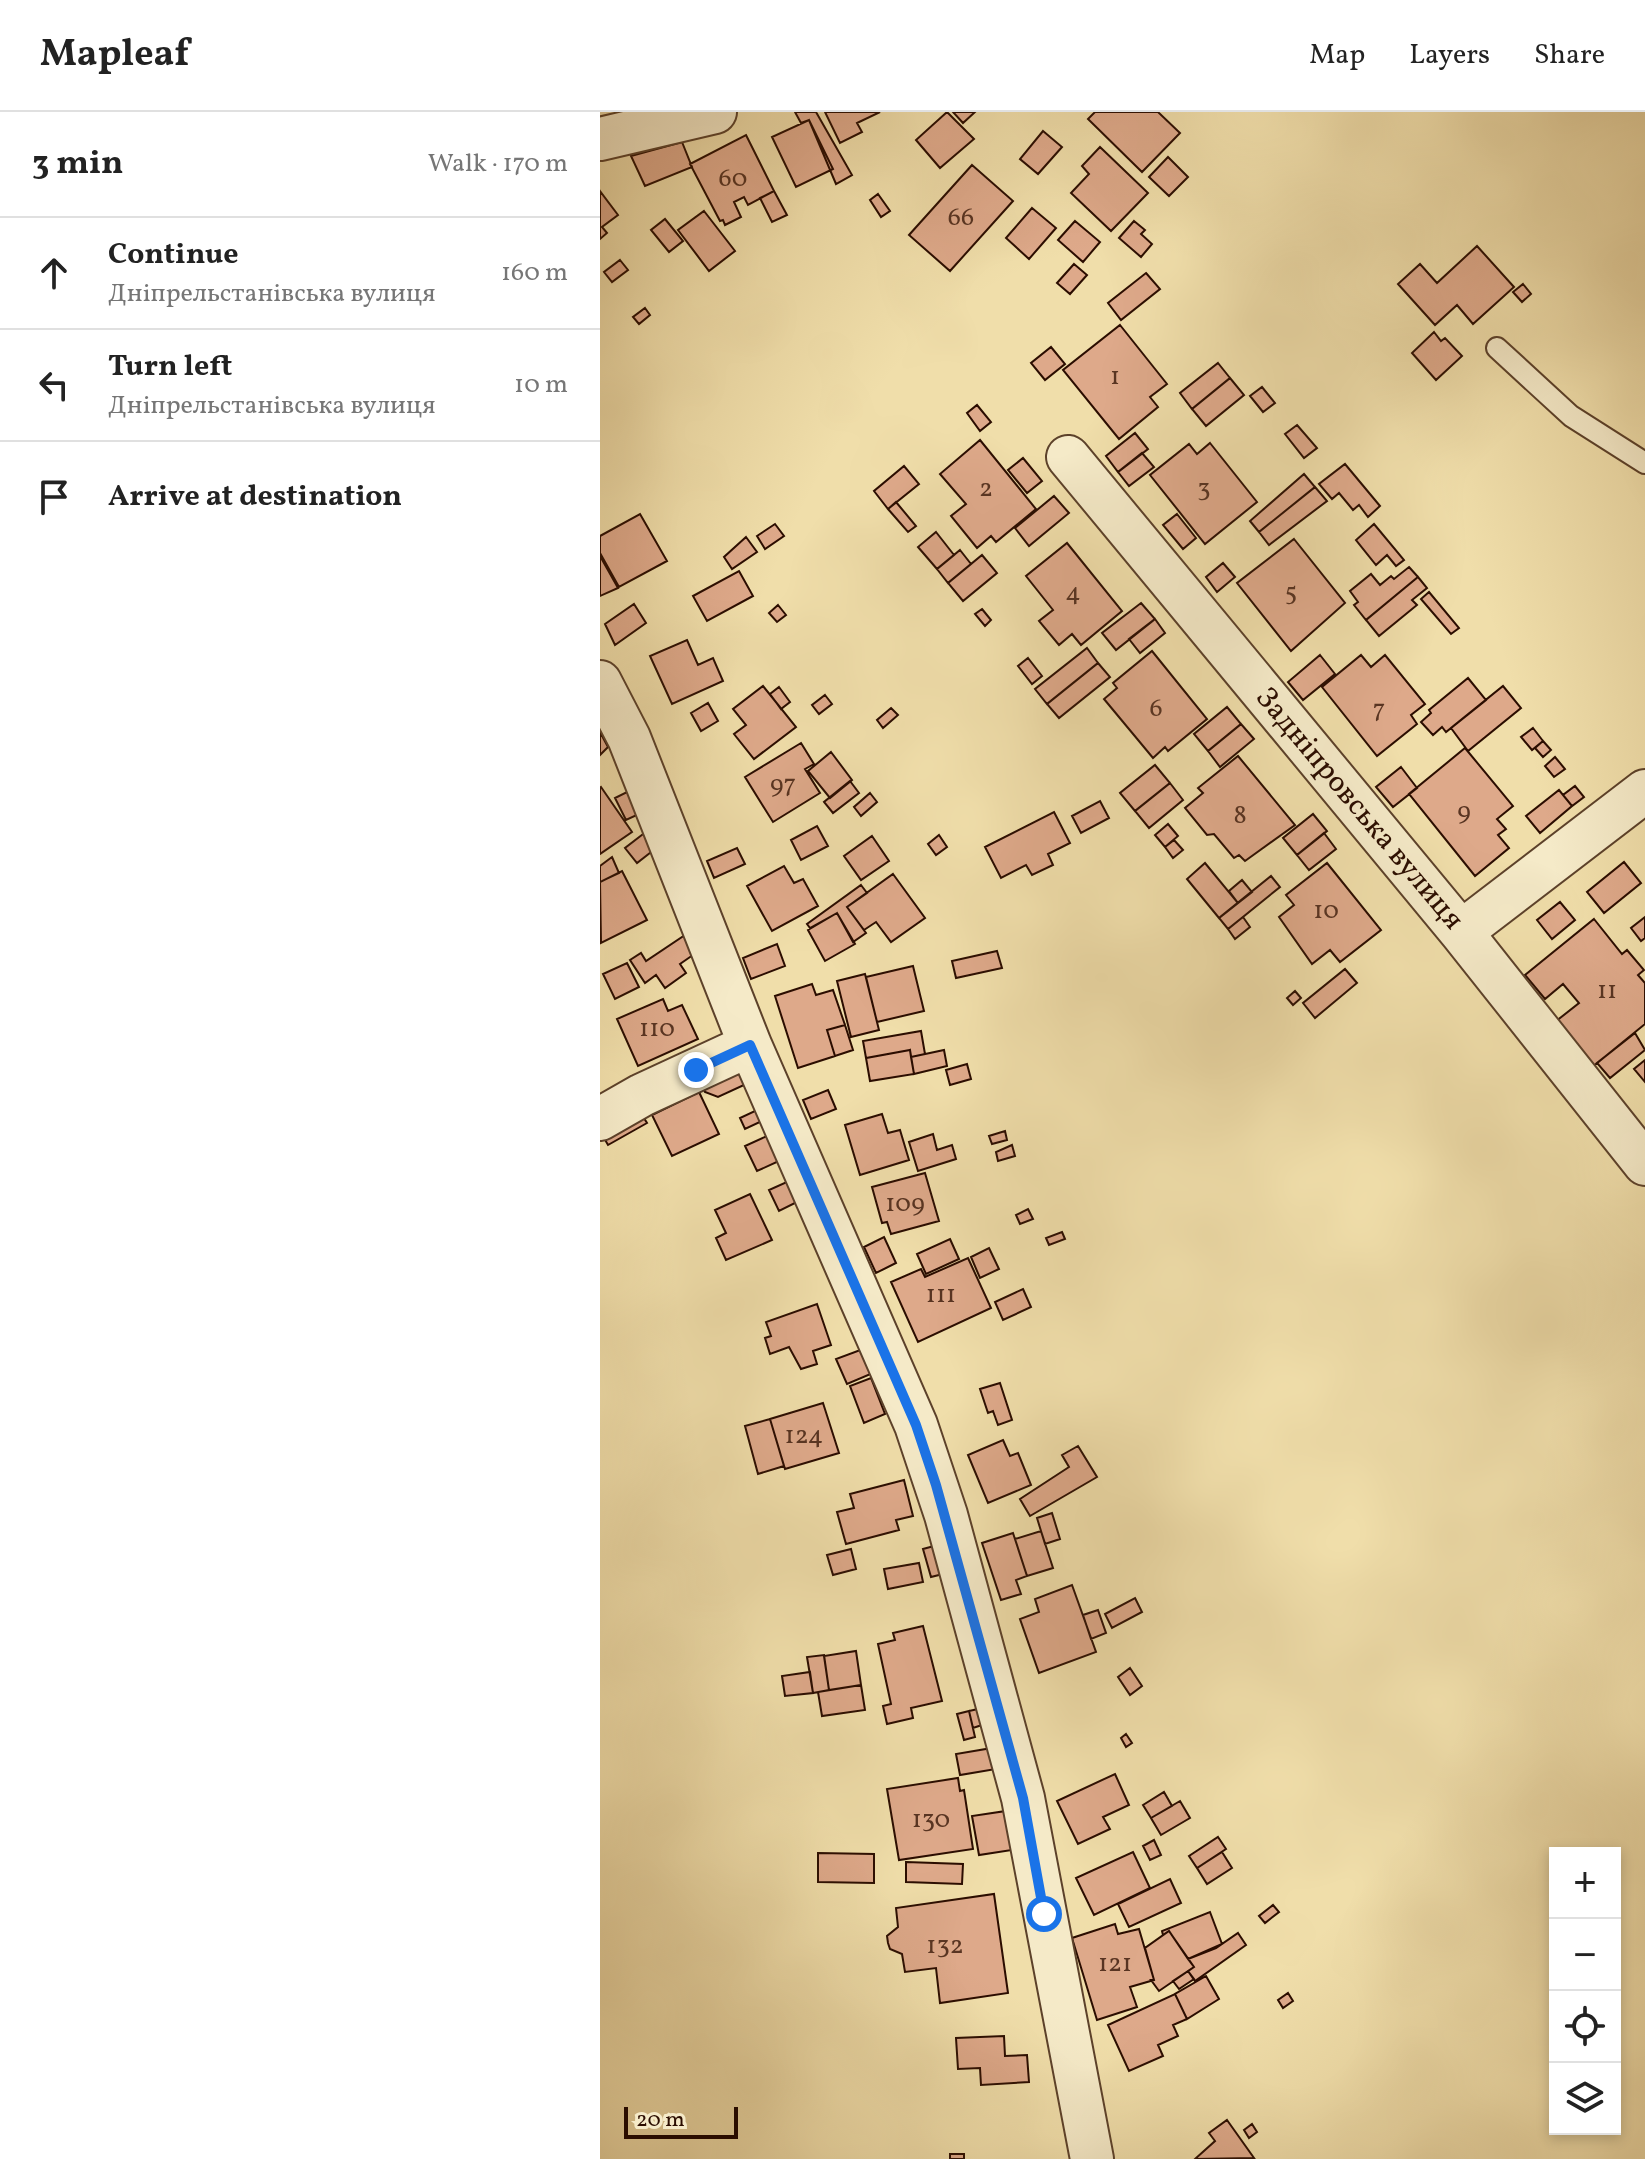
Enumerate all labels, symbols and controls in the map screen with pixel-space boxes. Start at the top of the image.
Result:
text: Mapleaf [40,29,189,82]
text: Map [1309,36,1365,75]
text: Layers [1409,36,1490,75]
text: Share [1534,36,1605,75]
text: 3 min [32,141,123,188]
text: Walk · 170 m [428,146,568,182]
house number: 60 [719,161,747,197]
house number: 66 [948,200,974,236]
text: Continue [108,234,239,276]
icon: ahead [32,251,76,295]
text: 160 m [501,255,568,291]
text: Дніпрельстанівська вулиця [108,276,436,312]
text: Turn left [108,346,232,388]
house number: 1 [1110,359,1120,395]
icon: left [32,363,76,407]
text: 10 m [514,367,568,403]
text: Дніпрельстанівська вулиця [108,388,436,424]
house number: 2 [979,471,993,507]
house number: 3 [1197,471,1211,507]
icon: arrive [32,475,76,519]
text: Arrive at destination [108,476,402,518]
house number: 4 [1065,575,1081,611]
house number: 5 [1285,575,1297,611]
street label: Задніпровська вулиця [1245,679,1473,939]
house number: 6 [1149,691,1163,727]
house number: 7 [1373,692,1385,728]
house number: 97 [770,767,796,803]
house number: 9 [1457,794,1471,830]
house number: 8 [1233,798,1247,834]
house number: 10 [1313,893,1339,929]
house number: 11 [1597,973,1617,1009]
house number: 110 [639,1011,675,1047]
route end [678,1052,714,1088]
house number: 109 [885,1186,925,1222]
house number: 111 [926,1277,956,1313]
house number: 124 [785,1418,823,1454]
house number: 130 [912,1802,950,1838]
map controls [1549,1847,1621,2135]
button: + [1549,1847,1621,1919]
route start [1026,1896,1062,1932]
button: − [1549,1919,1621,1991]
house number: 132 [926,1928,964,1964]
house number: 121 [1098,1946,1132,1982]
button: locate [1549,1991,1621,2063]
button: layers [1549,2063,1621,2135]
scale bar [624,2103,738,2139]
text: 20 m [636,2105,685,2136]

